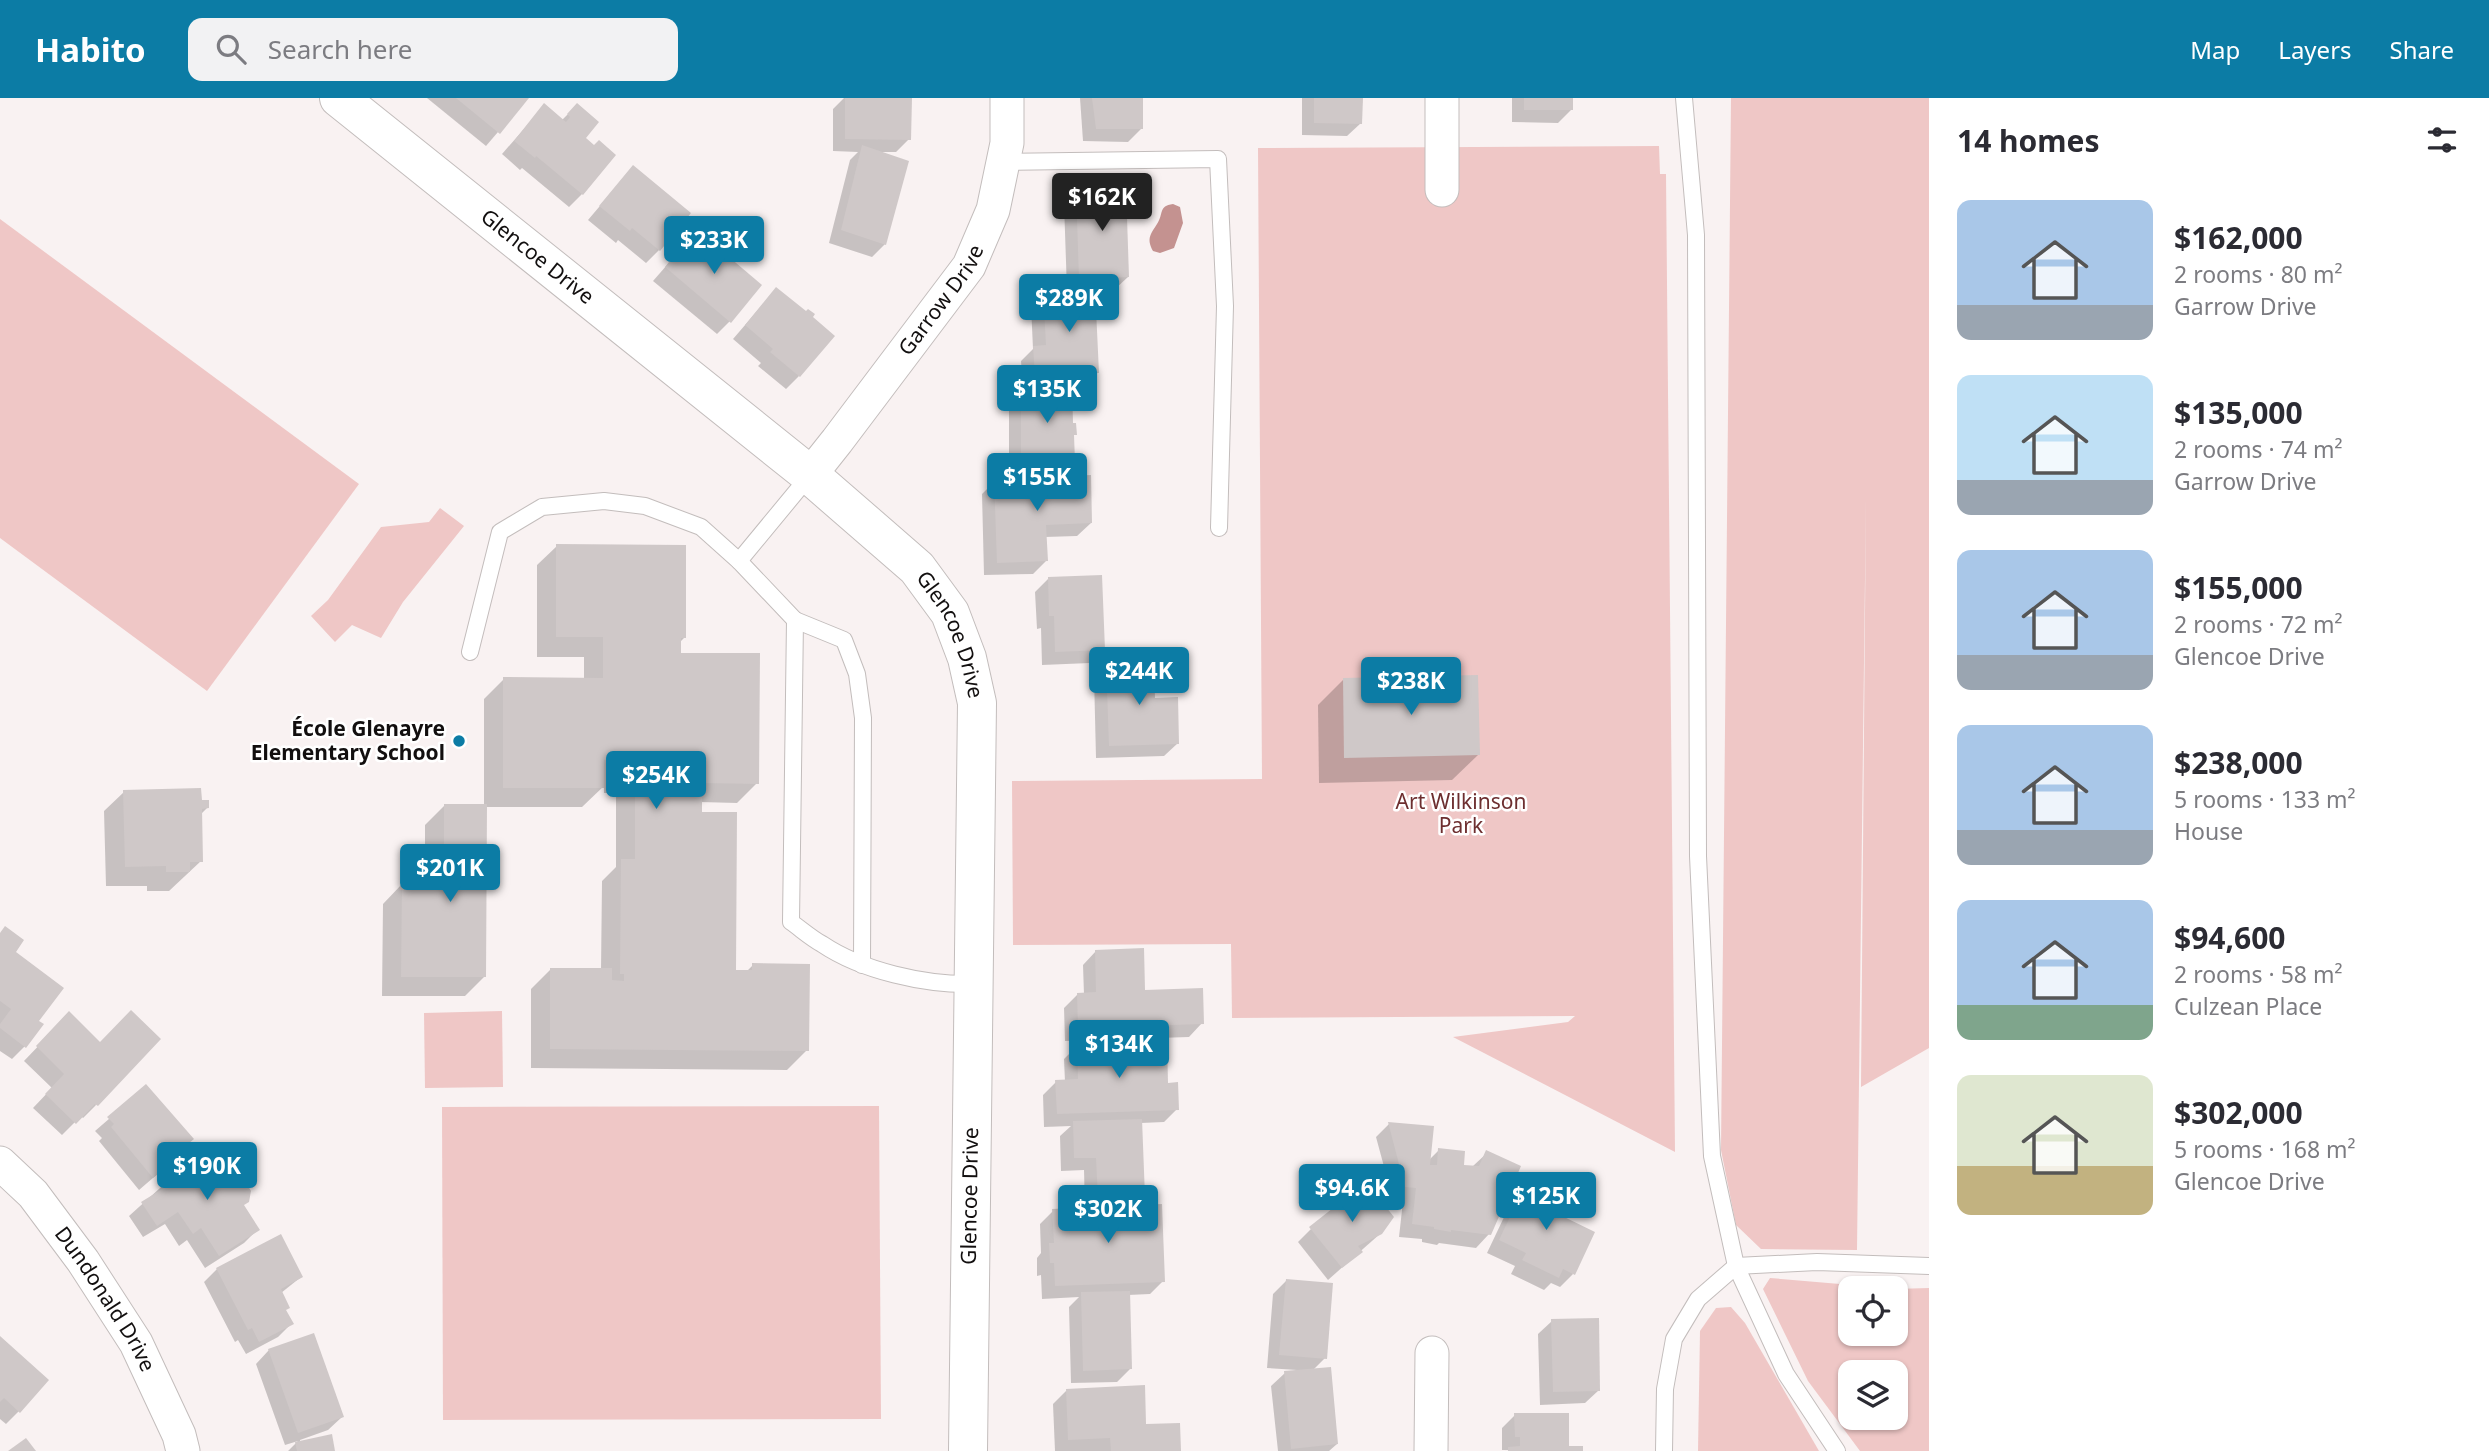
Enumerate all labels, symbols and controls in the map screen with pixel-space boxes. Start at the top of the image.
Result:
search box [188,18,678,81]
text: Habito [35,27,146,72]
icon: search [212,30,250,68]
text: Search here [268,31,412,67]
text: Map [2190,33,2240,66]
text: Layers [2278,33,2352,66]
text: Share [2390,33,2454,66]
text: 14 homes [1957,120,2100,161]
icon: filters [2423,121,2461,159]
pin: $162K [1053,174,1151,233]
text: $162K [1068,180,1136,212]
street label: Glencoe Drive [475,202,600,310]
pin: $233K [665,216,763,276]
text: $162,000 [2174,217,2303,258]
text: $233K [680,223,748,255]
icon: home [2013,228,2097,312]
street label: Garrow Drive [892,240,989,361]
text: 2 rooms · 80 m² [2174,258,2343,290]
pin: $289K [1020,274,1118,334]
text: $289K [1035,281,1103,313]
text: Garrow Drive [2174,290,2317,322]
pin: $135K [998,366,1096,425]
text: $135K [1013,372,1081,404]
text: $135,000 [2174,392,2303,433]
icon: home [2013,403,2097,487]
text: 2 rooms · 74 m² [2174,433,2343,465]
pin: $155K [988,454,1086,513]
text: $155K [1003,460,1071,492]
text: Garrow Drive [2174,465,2317,497]
street label: Glencoe Drive [911,565,991,701]
text: $155,000 [2174,567,2303,608]
icon: home [2013,578,2097,662]
text: 2 rooms · 72 m² [2174,608,2343,640]
text: Glencoe Drive [2174,640,2325,672]
pin: $244K [1090,648,1188,707]
text: $244K [1105,654,1173,686]
pin: $238K [1362,658,1460,717]
text: $238K [1377,664,1445,696]
place label: École Glenayre Elementary School [251,714,445,766]
marker: École Glenayre Elementary School [451,733,467,749]
text: $238,000 [2174,742,2303,783]
pin: $254K [607,752,705,811]
icon: home [2013,753,2097,837]
text: $254K [622,758,690,790]
text: 5 rooms · 133 m² [2174,783,2356,815]
park label: Art Wilkinson Park [1396,787,1526,839]
text: House [2174,815,2243,847]
pin: $201K [401,844,499,904]
text: $201K [416,851,484,883]
text: $94,600 [2174,917,2286,958]
icon: home [2013,928,2097,1012]
text: 2 rooms · 58 m² [2174,958,2343,990]
text: Culzean Place [2174,990,2322,1022]
pin: $134K [1070,1020,1168,1080]
text: $134K [1085,1027,1153,1059]
text: $302,000 [2174,1092,2303,1133]
icon: home [2013,1103,2097,1187]
street label: Glencoe Drive [954,1127,984,1265]
text: 5 rooms · 168 m² [2174,1133,2356,1165]
pin: $190K [158,1142,256,1202]
text: $190K [173,1149,241,1181]
pin: $94.6K [1295,1164,1409,1224]
text: Glencoe Drive [2174,1165,2325,1197]
text: $94.6K [1315,1171,1389,1203]
pin: $125K [1497,1172,1595,1232]
text: $125K [1512,1179,1580,1211]
pin: $302K [1059,1186,1157,1245]
text: $302K [1074,1192,1142,1224]
street label: Dundonald Drive [49,1220,162,1376]
map controls [1838,1276,1908,1430]
button: locate [1838,1276,1908,1346]
button: layers [1838,1360,1908,1430]

